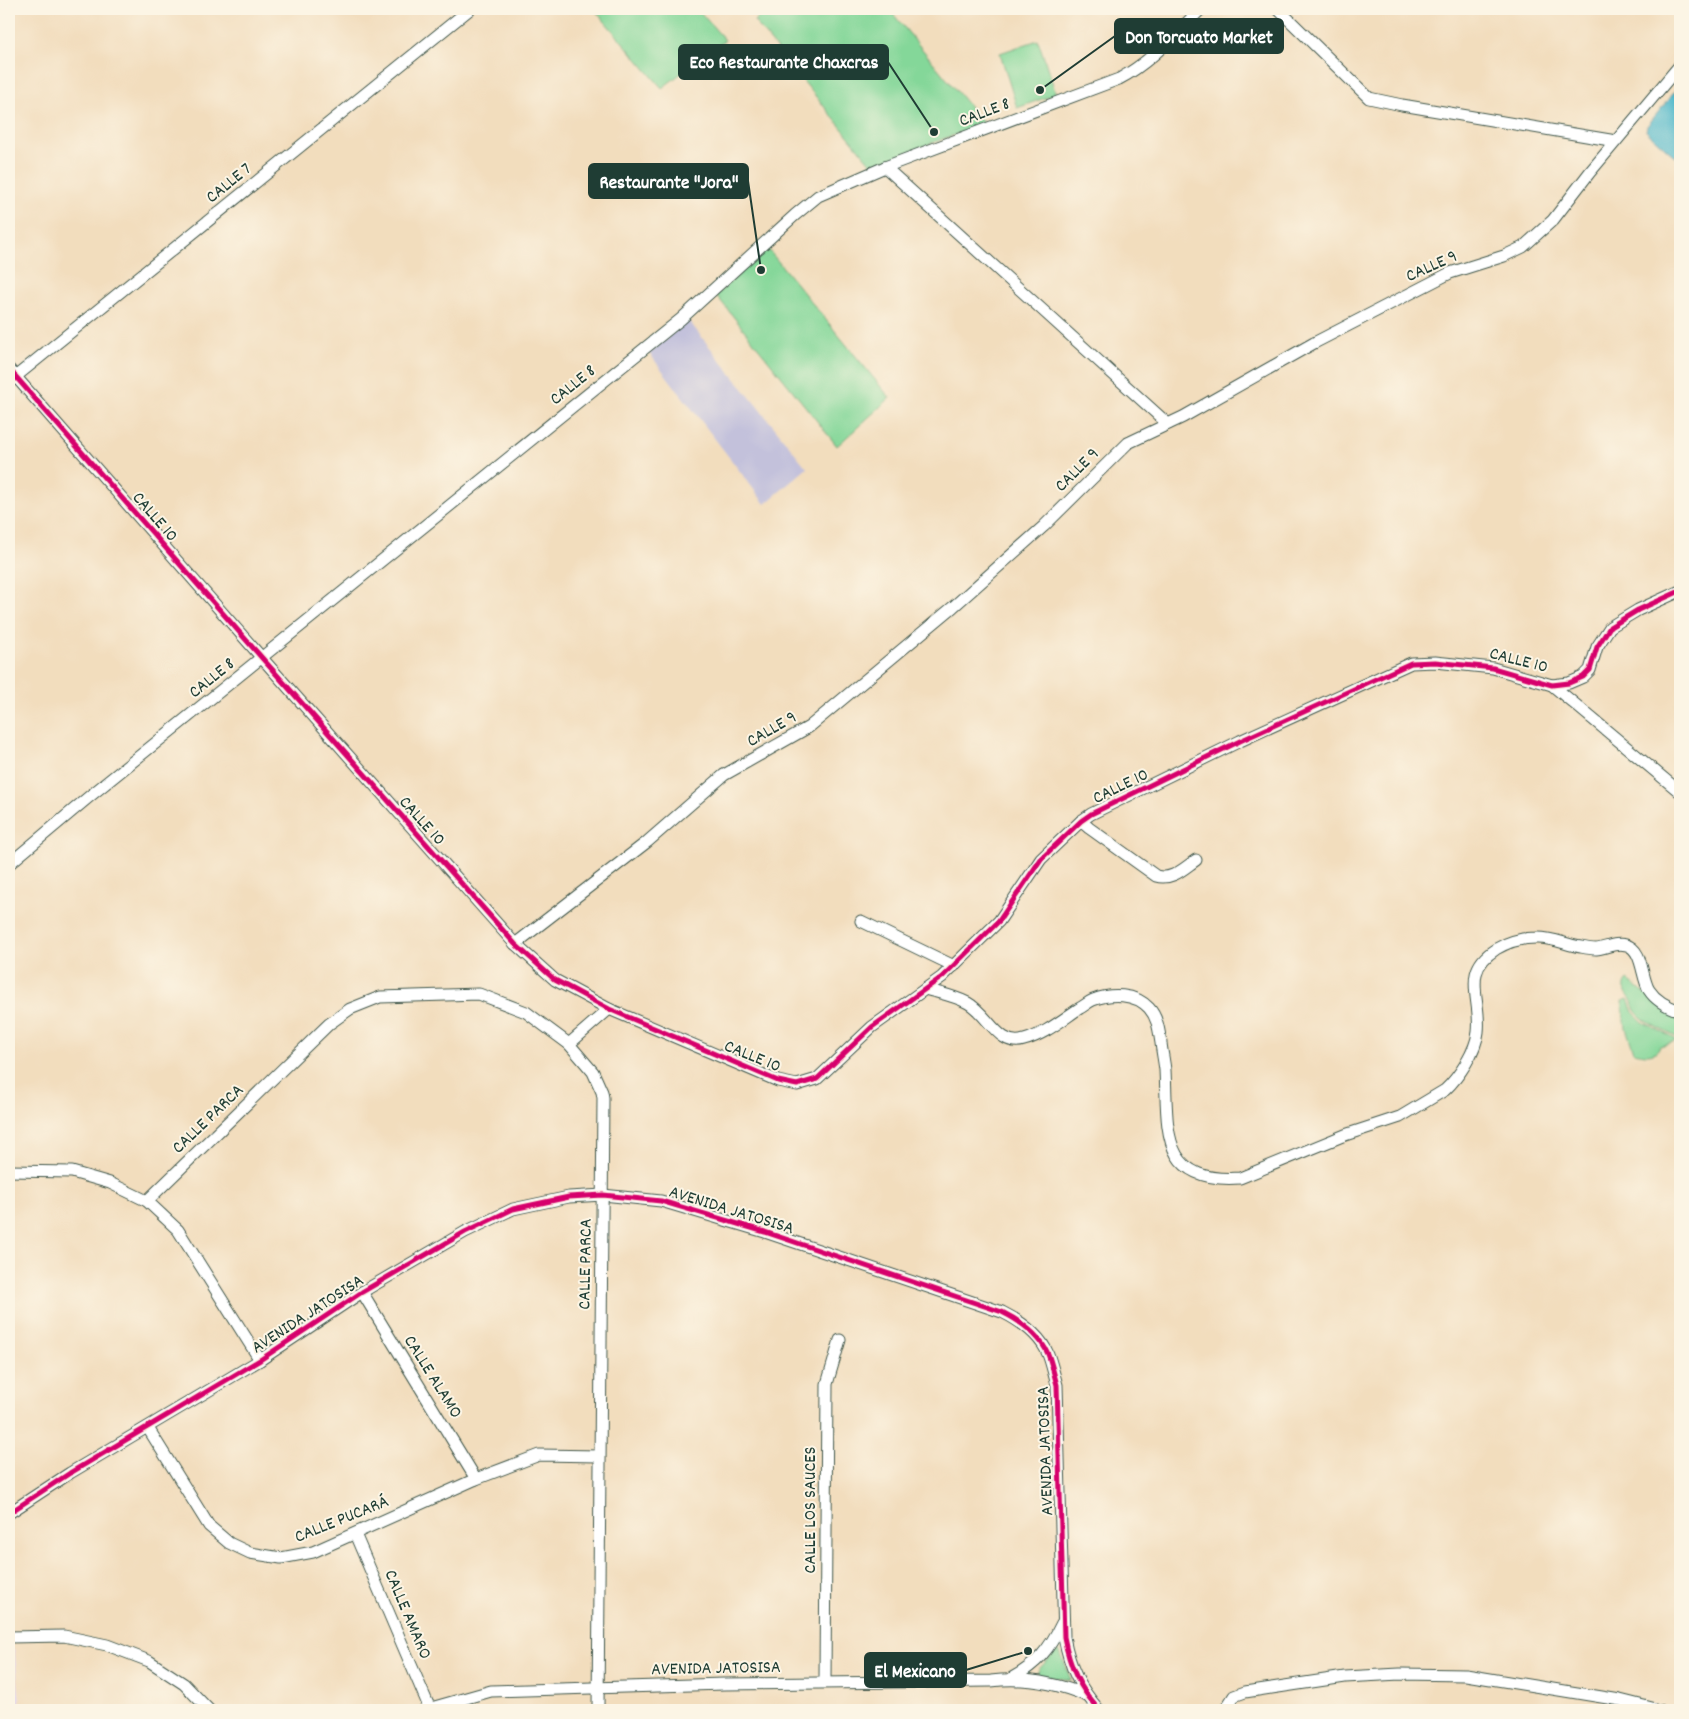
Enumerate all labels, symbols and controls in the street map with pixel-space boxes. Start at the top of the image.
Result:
callout: Don Torcuato Market [1115,19,1283,53]
text: Don Torcuato Market [1125,26,1273,53]
callout: Eco Restaurante Chaxcras [679,45,888,79]
text: Eco Restaurante Chaxcras [690,51,878,78]
street label: CALLE 8 [956,92,1014,134]
street label: CALLE 7 [201,158,258,210]
callout: Restaurante "Jora" [589,164,748,198]
text: Restaurante "Jora" [599,171,739,198]
street label: CALLE 9 [1402,245,1462,290]
street label: CALLE 8 [545,360,602,412]
street label: CALLE 9 [1050,443,1106,499]
street label: CALLE 10 [125,487,183,548]
street label: CALLE 10 [1487,642,1550,681]
street label: CALLE 8 [184,653,241,705]
street label: CALLE 9 [743,706,802,754]
street label: CALLE 10 [1089,763,1153,812]
street label: CALLE 10 [392,791,450,852]
street label: CALLE 10 [720,1035,784,1080]
street label: CALLE PARCA [167,1079,250,1160]
street label: AVENIDA JATOSISA [666,1180,797,1242]
street label: CALLE PARCA [573,1218,600,1310]
street label: AVENIDA JATOSISA [247,1269,370,1361]
street label: CALLE ALAMO [396,1331,467,1424]
street label: AVENIDA JATOSISA [1032,1386,1061,1516]
street label: CALLE LOS SAUCES [799,1446,824,1573]
street label: CALLE PUCARÁ [291,1490,393,1551]
street label: CALLE AMARO [377,1566,437,1664]
callout: El Mexicano [865,1653,966,1687]
street label: AVENIDA JATOSISA [651,1656,781,1683]
text: El Mexicano [874,1660,956,1687]

